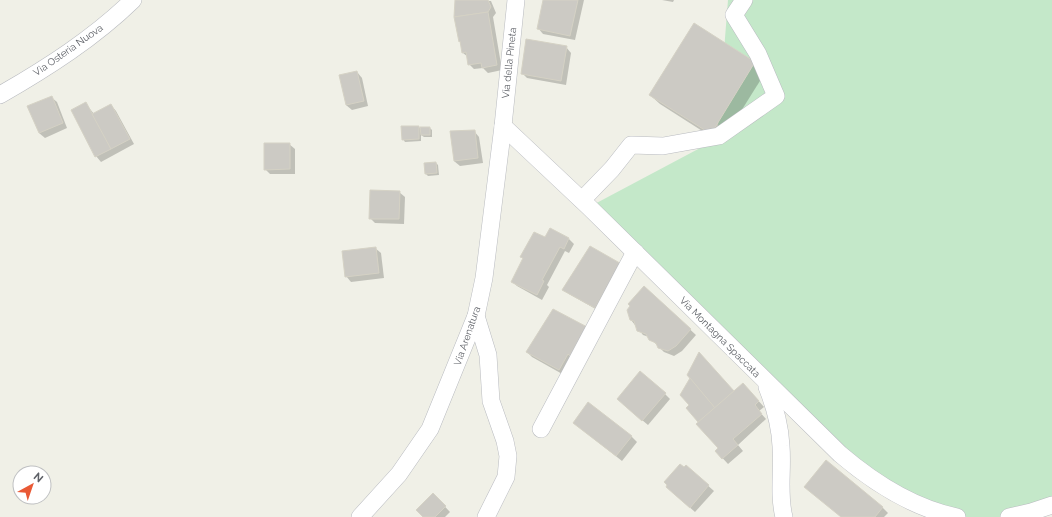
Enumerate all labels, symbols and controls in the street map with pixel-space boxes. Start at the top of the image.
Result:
street label: Via Osteria Nuova [31,22,105,78]
street label: Via della Pineta [500,27,518,99]
street label: Via Montagna Spaccata [678,295,762,379]
street label: Via Arenatura [452,305,482,367]
north arrow [12,465,52,505]
text: N [31,470,46,485]

